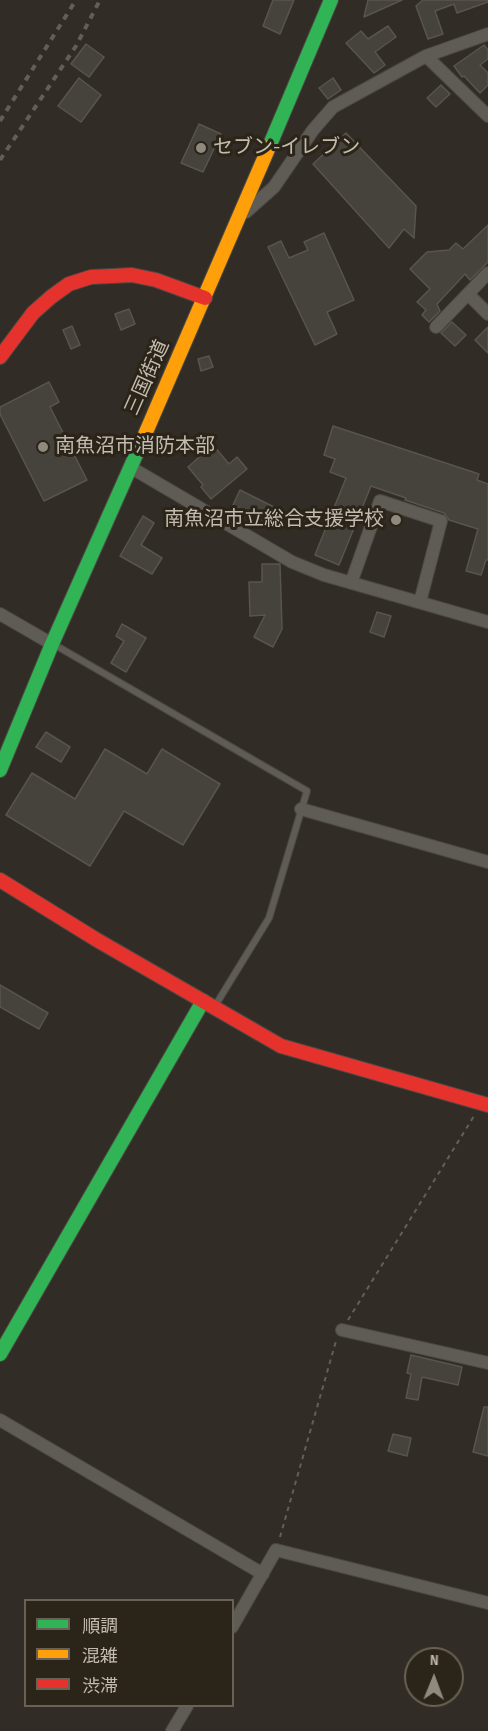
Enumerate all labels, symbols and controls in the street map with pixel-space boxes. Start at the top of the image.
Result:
place label: セブン-イレブン [213,136,360,160]
marker: セブン-イレブン [194,141,208,155]
street label: 三国街道 [121,337,175,419]
place label: 南魚沼市消防本部 [55,435,215,459]
marker: 南魚沼市消防本部 [36,440,50,454]
place label: 南魚沼市立総合支援学校 [164,508,384,532]
marker: 南魚沼市立総合支援学校 [389,513,403,527]
legend [24,1599,234,1707]
text: 順調 [82,1616,118,1637]
text: 混雑 [82,1646,118,1667]
north arrow [404,1647,464,1707]
text: N [430,1651,439,1670]
text: 渋滞 [82,1676,118,1697]

